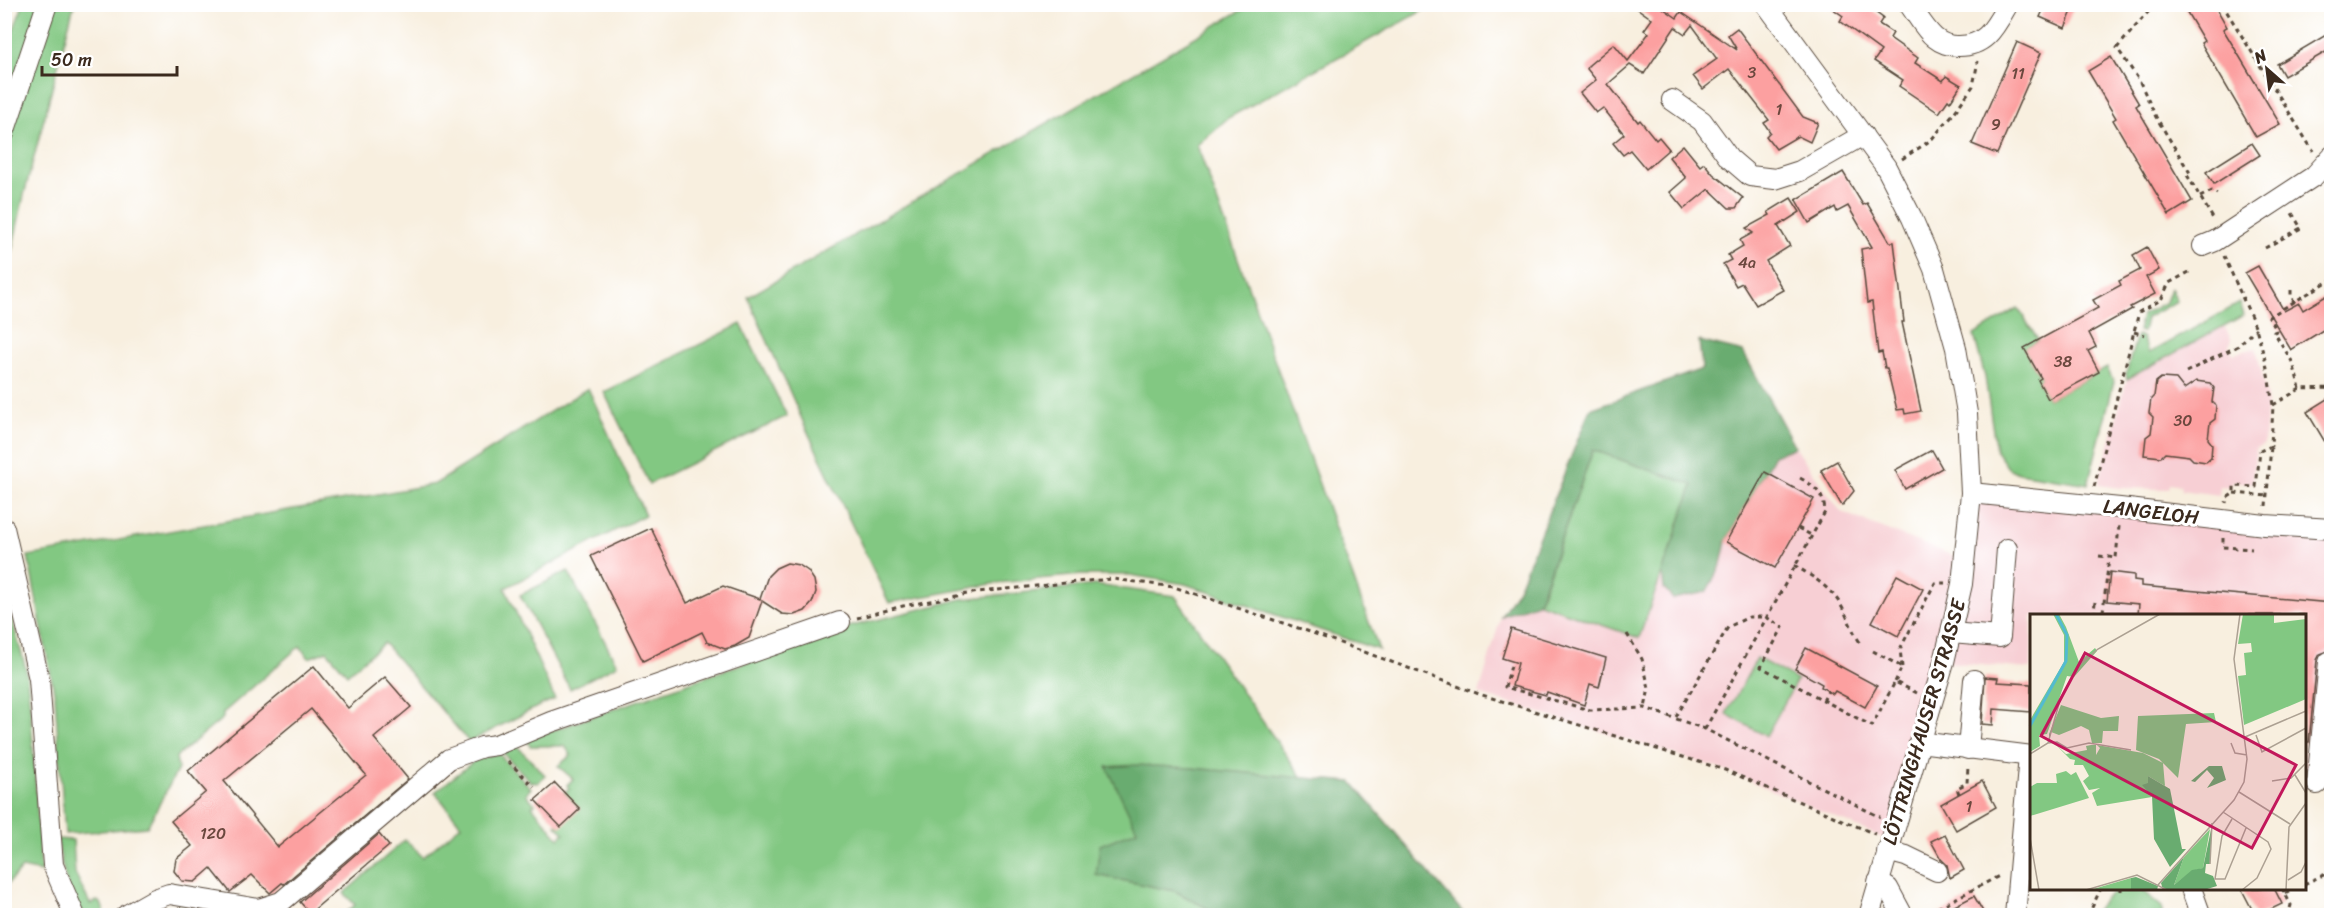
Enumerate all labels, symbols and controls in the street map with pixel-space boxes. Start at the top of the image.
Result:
scale bar [42,39,177,77]
north arrow [2237,39,2297,99]
text: N [2248,40,2273,72]
text: 50 m [51,44,92,76]
house number: 3 [1748,58,1757,87]
house number: 11 [2011,59,2025,88]
house number: 1 [1776,95,1783,124]
house number: 9 [1991,110,2001,139]
house number: 4a [1738,248,1756,277]
house number: 38 [2054,347,2073,376]
house number: 30 [2174,406,2192,435]
street label: LANGELOH [2101,489,2201,535]
street label: LÖTTRINGHAUSER STRASSE [1872,593,1976,849]
inset map [2030,614,2306,890]
house number: 1 [1966,792,1973,821]
house number: 120 [200,819,226,848]

